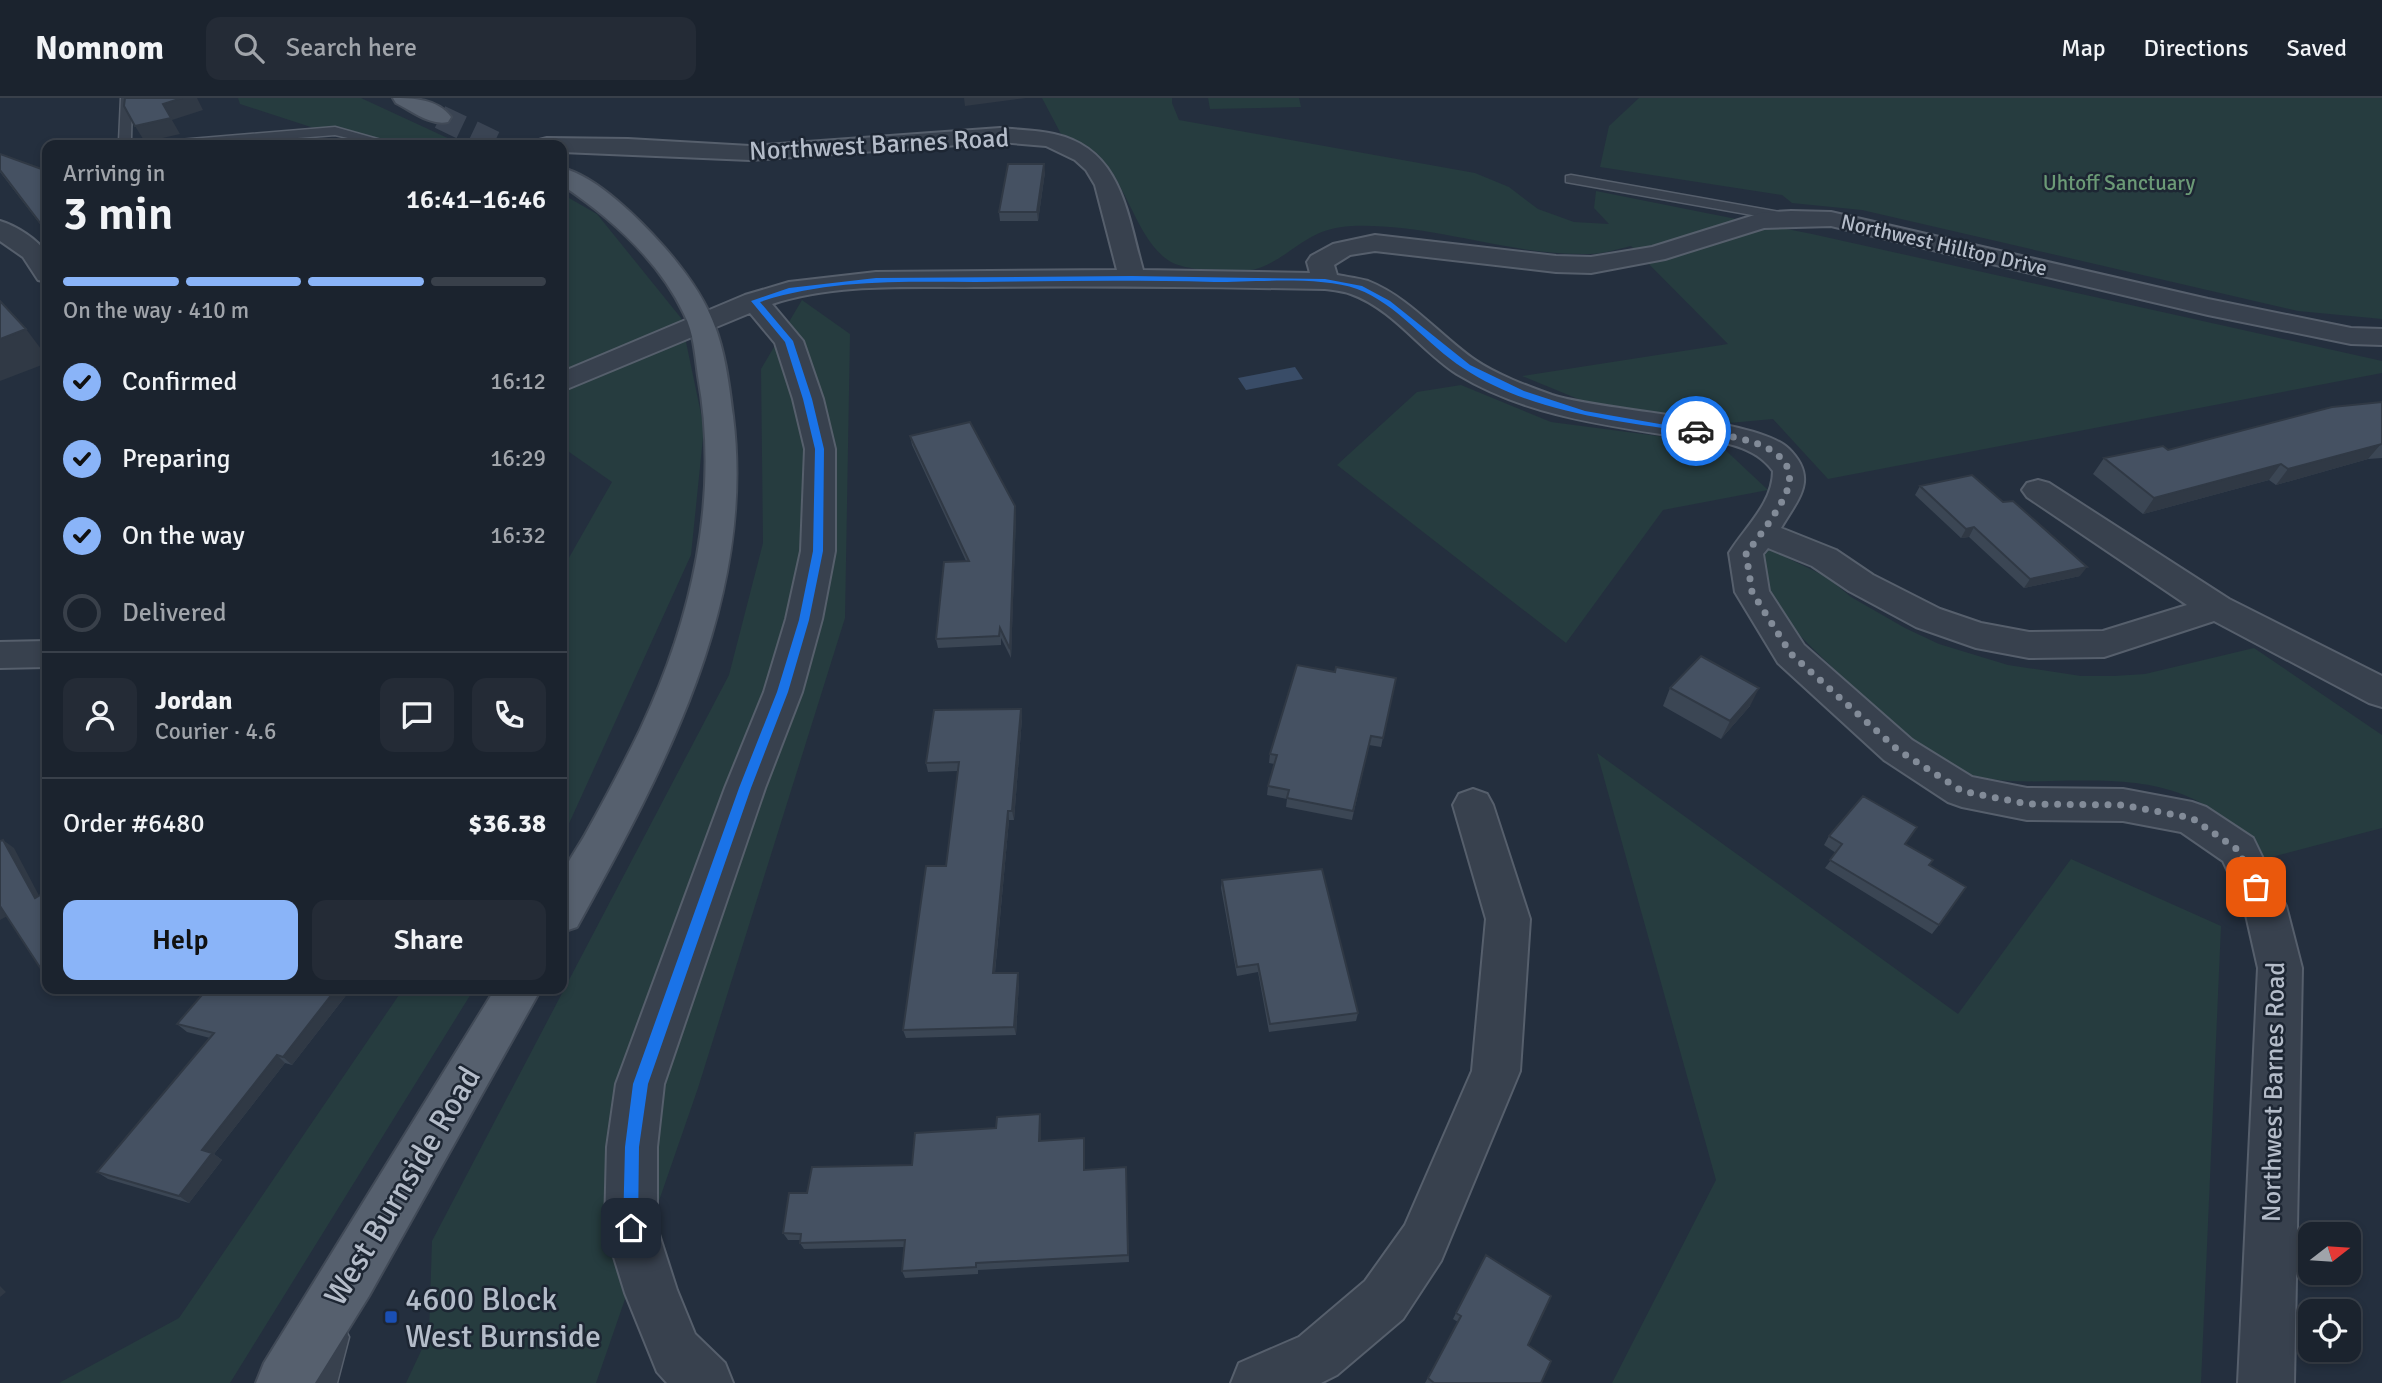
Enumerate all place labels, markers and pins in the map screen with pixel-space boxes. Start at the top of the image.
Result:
pin [2226,857,2286,917]
pin [601,1198,661,1258]
place label: 4600 Block West Burnside [405,1280,601,1356]
marker: 4600 Block West Burnside [383,1309,399,1325]

